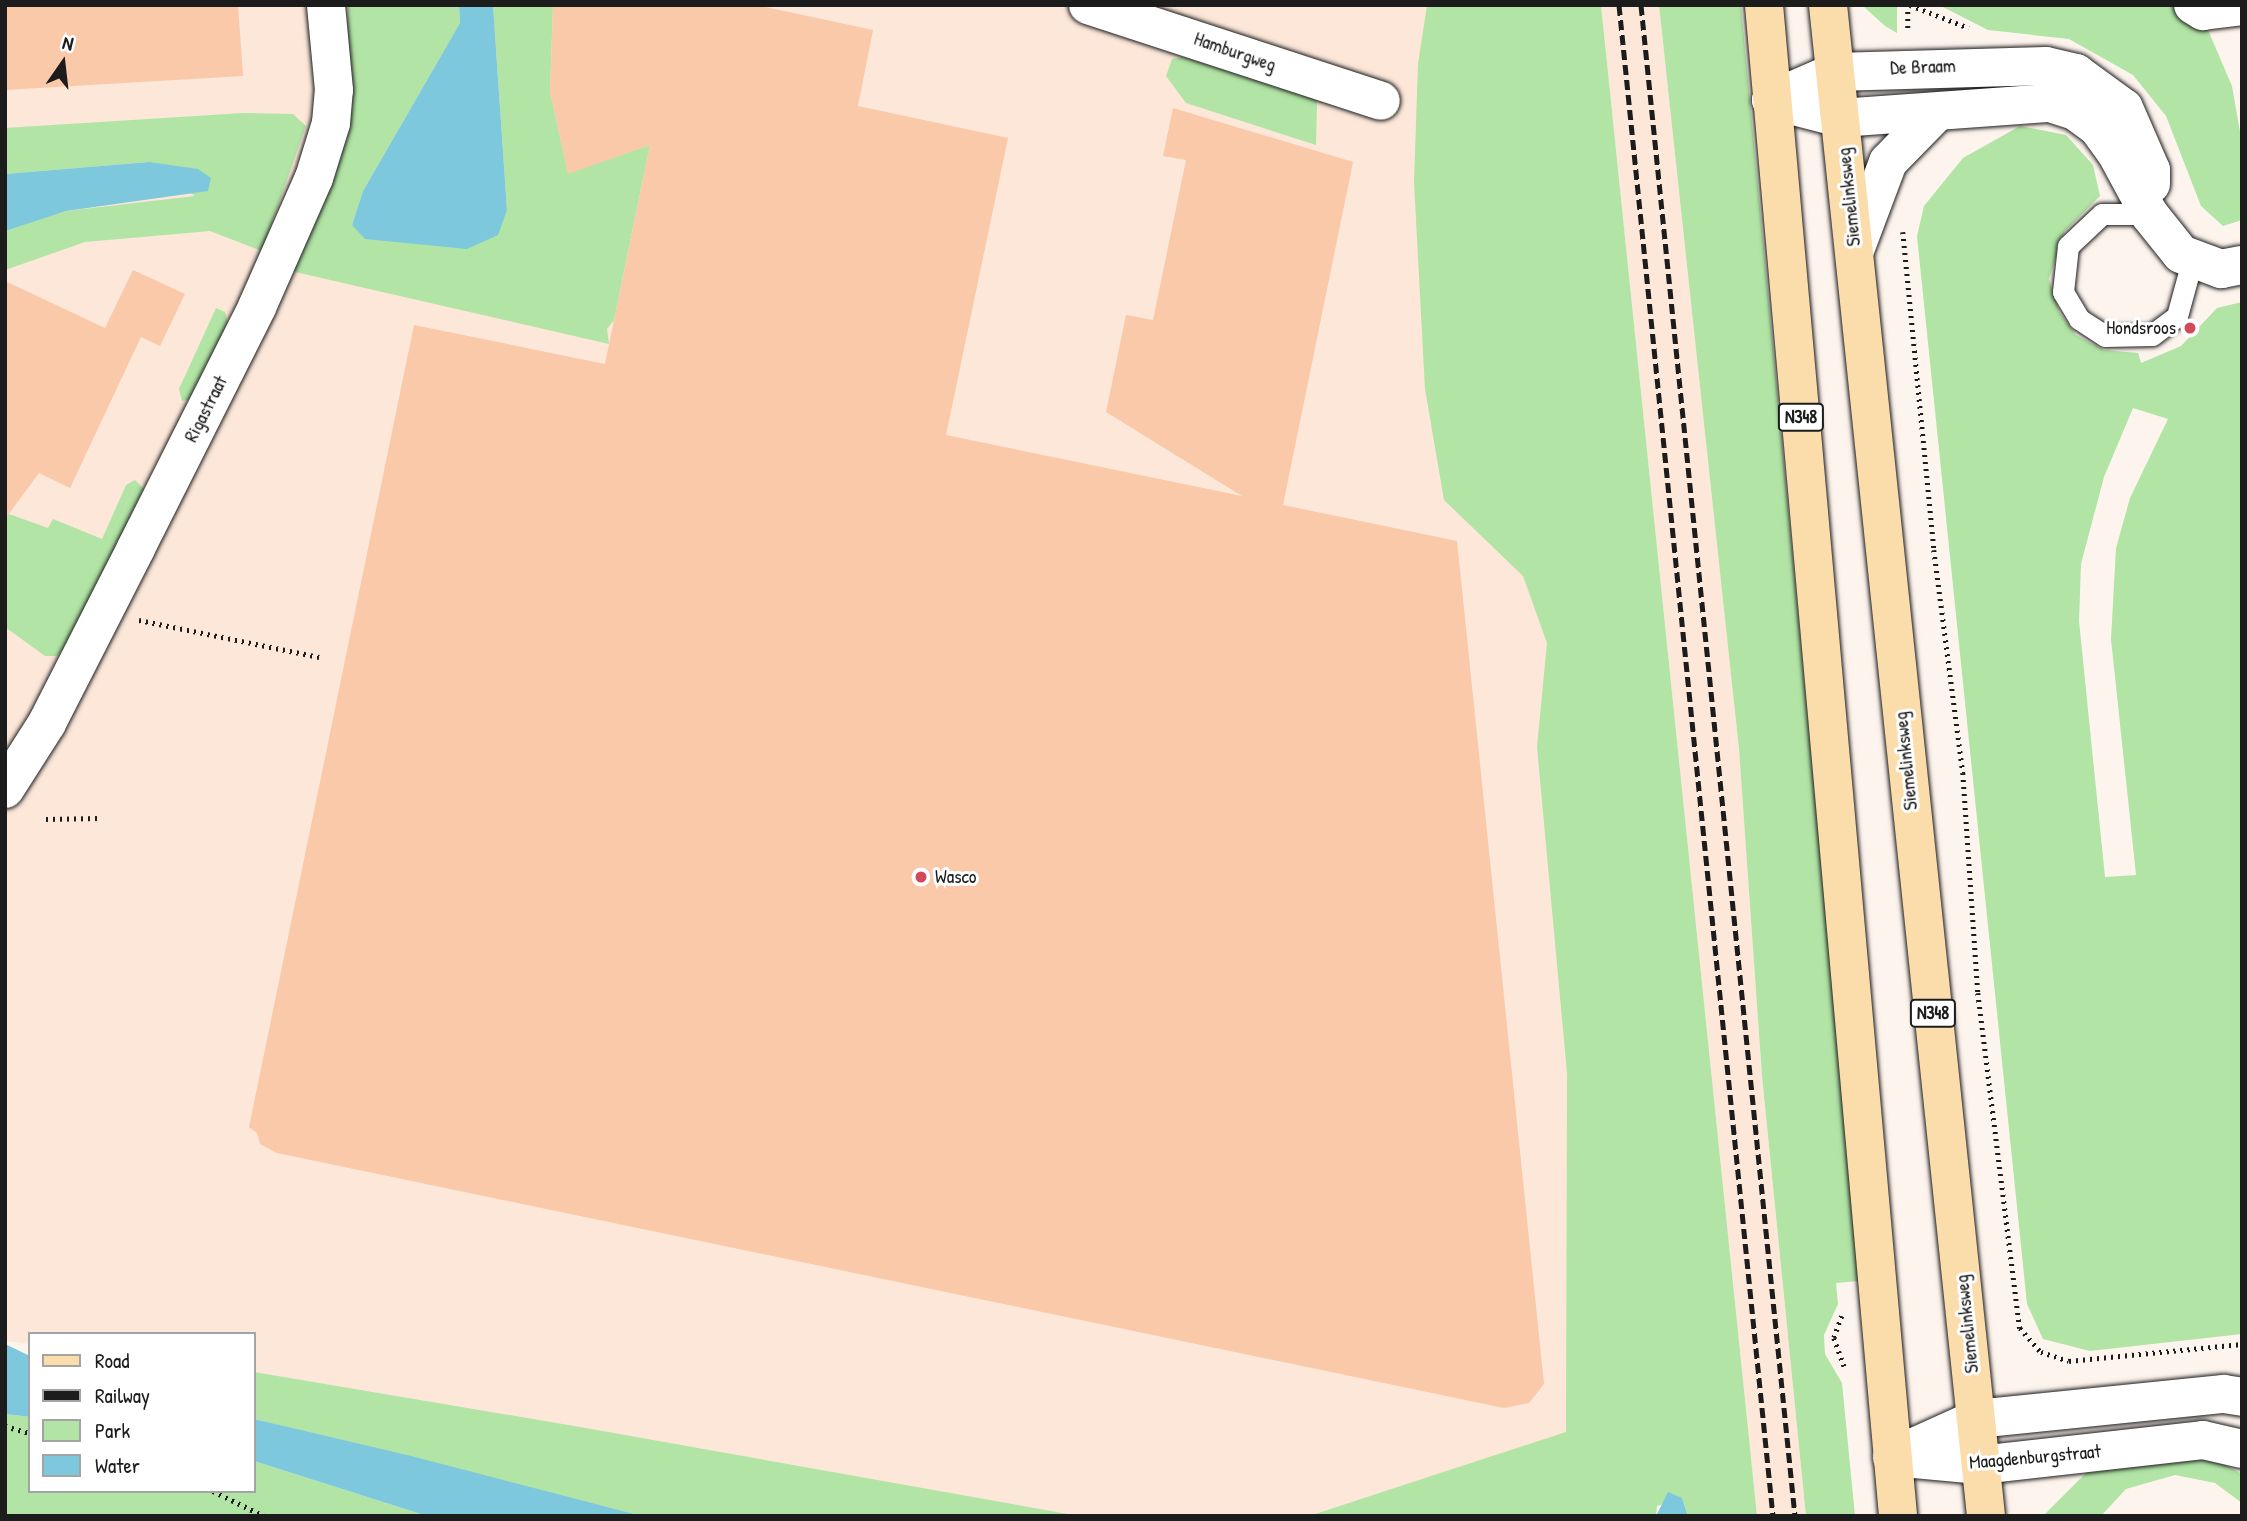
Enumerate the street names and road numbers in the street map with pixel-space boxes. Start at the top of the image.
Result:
street label: Hamburgweg [1191,27,1279,77]
street label: De Braam [1890,54,1956,80]
street label: Siemelinksweg [1832,147,1866,247]
street label: Rigastraat [180,372,232,446]
road number: N348 [1776,402,1826,432]
street label: Siemelinksweg [1889,711,1923,811]
road number: N348 [1909,998,1958,1028]
street label: Siemelinksweg [1950,1274,1984,1374]
street label: Maagdenburgstraat [1968,1440,2102,1474]

